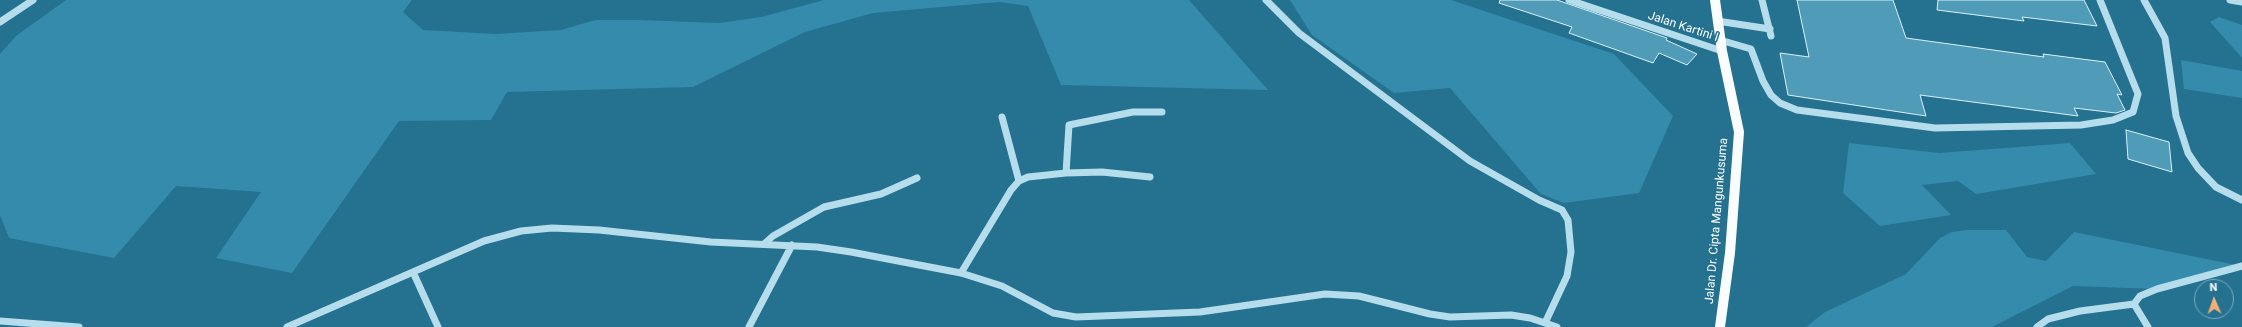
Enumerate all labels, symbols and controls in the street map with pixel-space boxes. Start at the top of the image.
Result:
street label: Jalan Kartini I [1646,9,1720,45]
street label: Jalan Dr. Cipta Mangunkusuma [1703,137,1731,305]
north arrow [2194,279,2234,319]
text: N [2209,281,2218,294]

